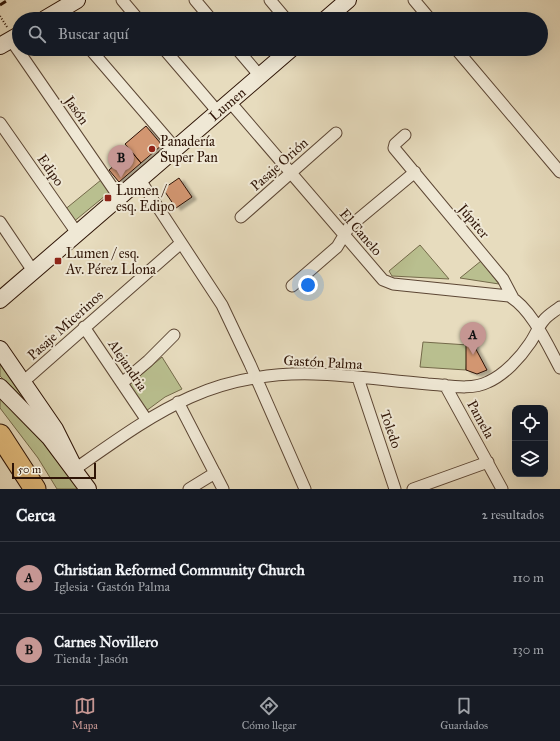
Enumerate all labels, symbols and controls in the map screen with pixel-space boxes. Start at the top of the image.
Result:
search box [12,12,548,56]
icon: search [26,23,48,45]
text: Buscar aquí [58,25,129,43]
street label: Lumen [206,84,250,125]
street label: Jasón [59,91,93,129]
place label: Panadería Super Pan [160,133,218,166]
street label: Pasaje Orión [247,134,312,195]
marker: Panadería Super Pan [147,144,157,154]
pin: B [108,145,134,178]
street label: Edipo [34,151,68,190]
place label: Lumen / esq. Edipo [116,182,175,216]
marker: Lumen / esq. Edipo [103,193,113,203]
street label: Júpiter [452,199,493,243]
street label: El Canelo [336,205,386,259]
place label: Lumen / esq. Av. Pérez Llona [65,245,156,278]
marker: Lumen / esq. Av. Pérez Llona [53,256,63,266]
your location [298,275,318,295]
street label: Pasaje Micerinos [24,287,107,364]
pin: A [460,322,486,355]
street label: Alejandria [104,336,151,394]
street label: Gastón Palma [283,352,363,373]
street label: Pamela [463,397,498,441]
map controls [512,405,548,477]
button: locate [512,405,548,441]
street label: Toledo [376,408,405,451]
button: layers [512,441,548,477]
scale bar [12,461,96,480]
text: 50 m [18,463,41,476]
text: Cerca [16,505,55,526]
text: 2 resultados [481,507,544,523]
text: Christian Reformed Community Church [54,561,305,579]
text: A [25,570,33,586]
text: 110 m [512,570,544,586]
text: Iglesia · Gastón Palma [54,579,170,595]
text: Carnes Novillero [54,633,158,651]
text: B [25,642,33,658]
text: 130 m [512,642,544,658]
text: Tienda · Jasón [54,651,128,667]
tab: Mapa [72,695,98,732]
tab: Cómo llegar [242,695,296,732]
tab: Guardados [440,695,488,732]

